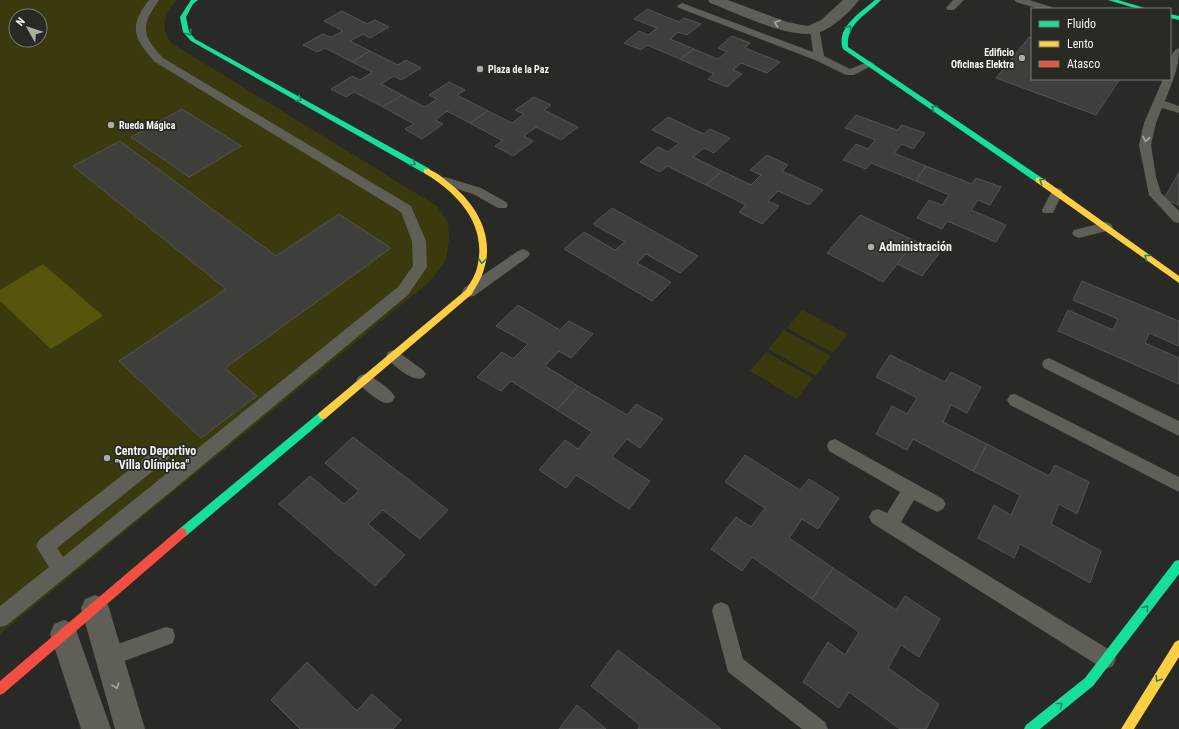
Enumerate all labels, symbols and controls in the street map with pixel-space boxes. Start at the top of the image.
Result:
north arrow [8,8,48,48]
legend [1031,8,1171,80]
text: N [13,15,28,29]
text: Fluido [1067,17,1096,31]
one-way arrow [774,19,781,28]
one-way arrow [844,25,851,33]
one-way arrow [184,29,191,36]
text: Lento [1067,37,1094,51]
place label: Edificio Oficinas Elektra [951,47,1014,70]
marker: Edificio Oficinas Elektra [1017,53,1027,63]
text: Atasco [1067,57,1100,71]
marker: Plaza de la Paz [475,64,485,74]
place label: Plaza de la Paz [488,64,549,75]
one-way arrow [295,95,302,102]
one-way arrow [932,106,939,113]
marker: Rueda Mágica [106,120,116,130]
place label: Rueda Mágica [119,120,176,131]
one-way arrow [1143,136,1151,142]
one-way arrow [409,158,416,166]
one-way arrow [1039,178,1046,186]
place label: Administración [879,240,952,254]
marker: Administración [866,242,876,252]
one-way arrow [1145,255,1152,262]
one-way arrow [478,258,487,264]
place label: Centro Deportivo "Villa Olímpica" [115,444,196,472]
marker: Centro Deportivo "Villa Olímpica" [102,453,112,463]
one-way arrow [1141,606,1148,613]
one-way arrow [1155,675,1163,682]
one-way arrow [112,682,120,689]
one-way arrow [1056,702,1063,709]

